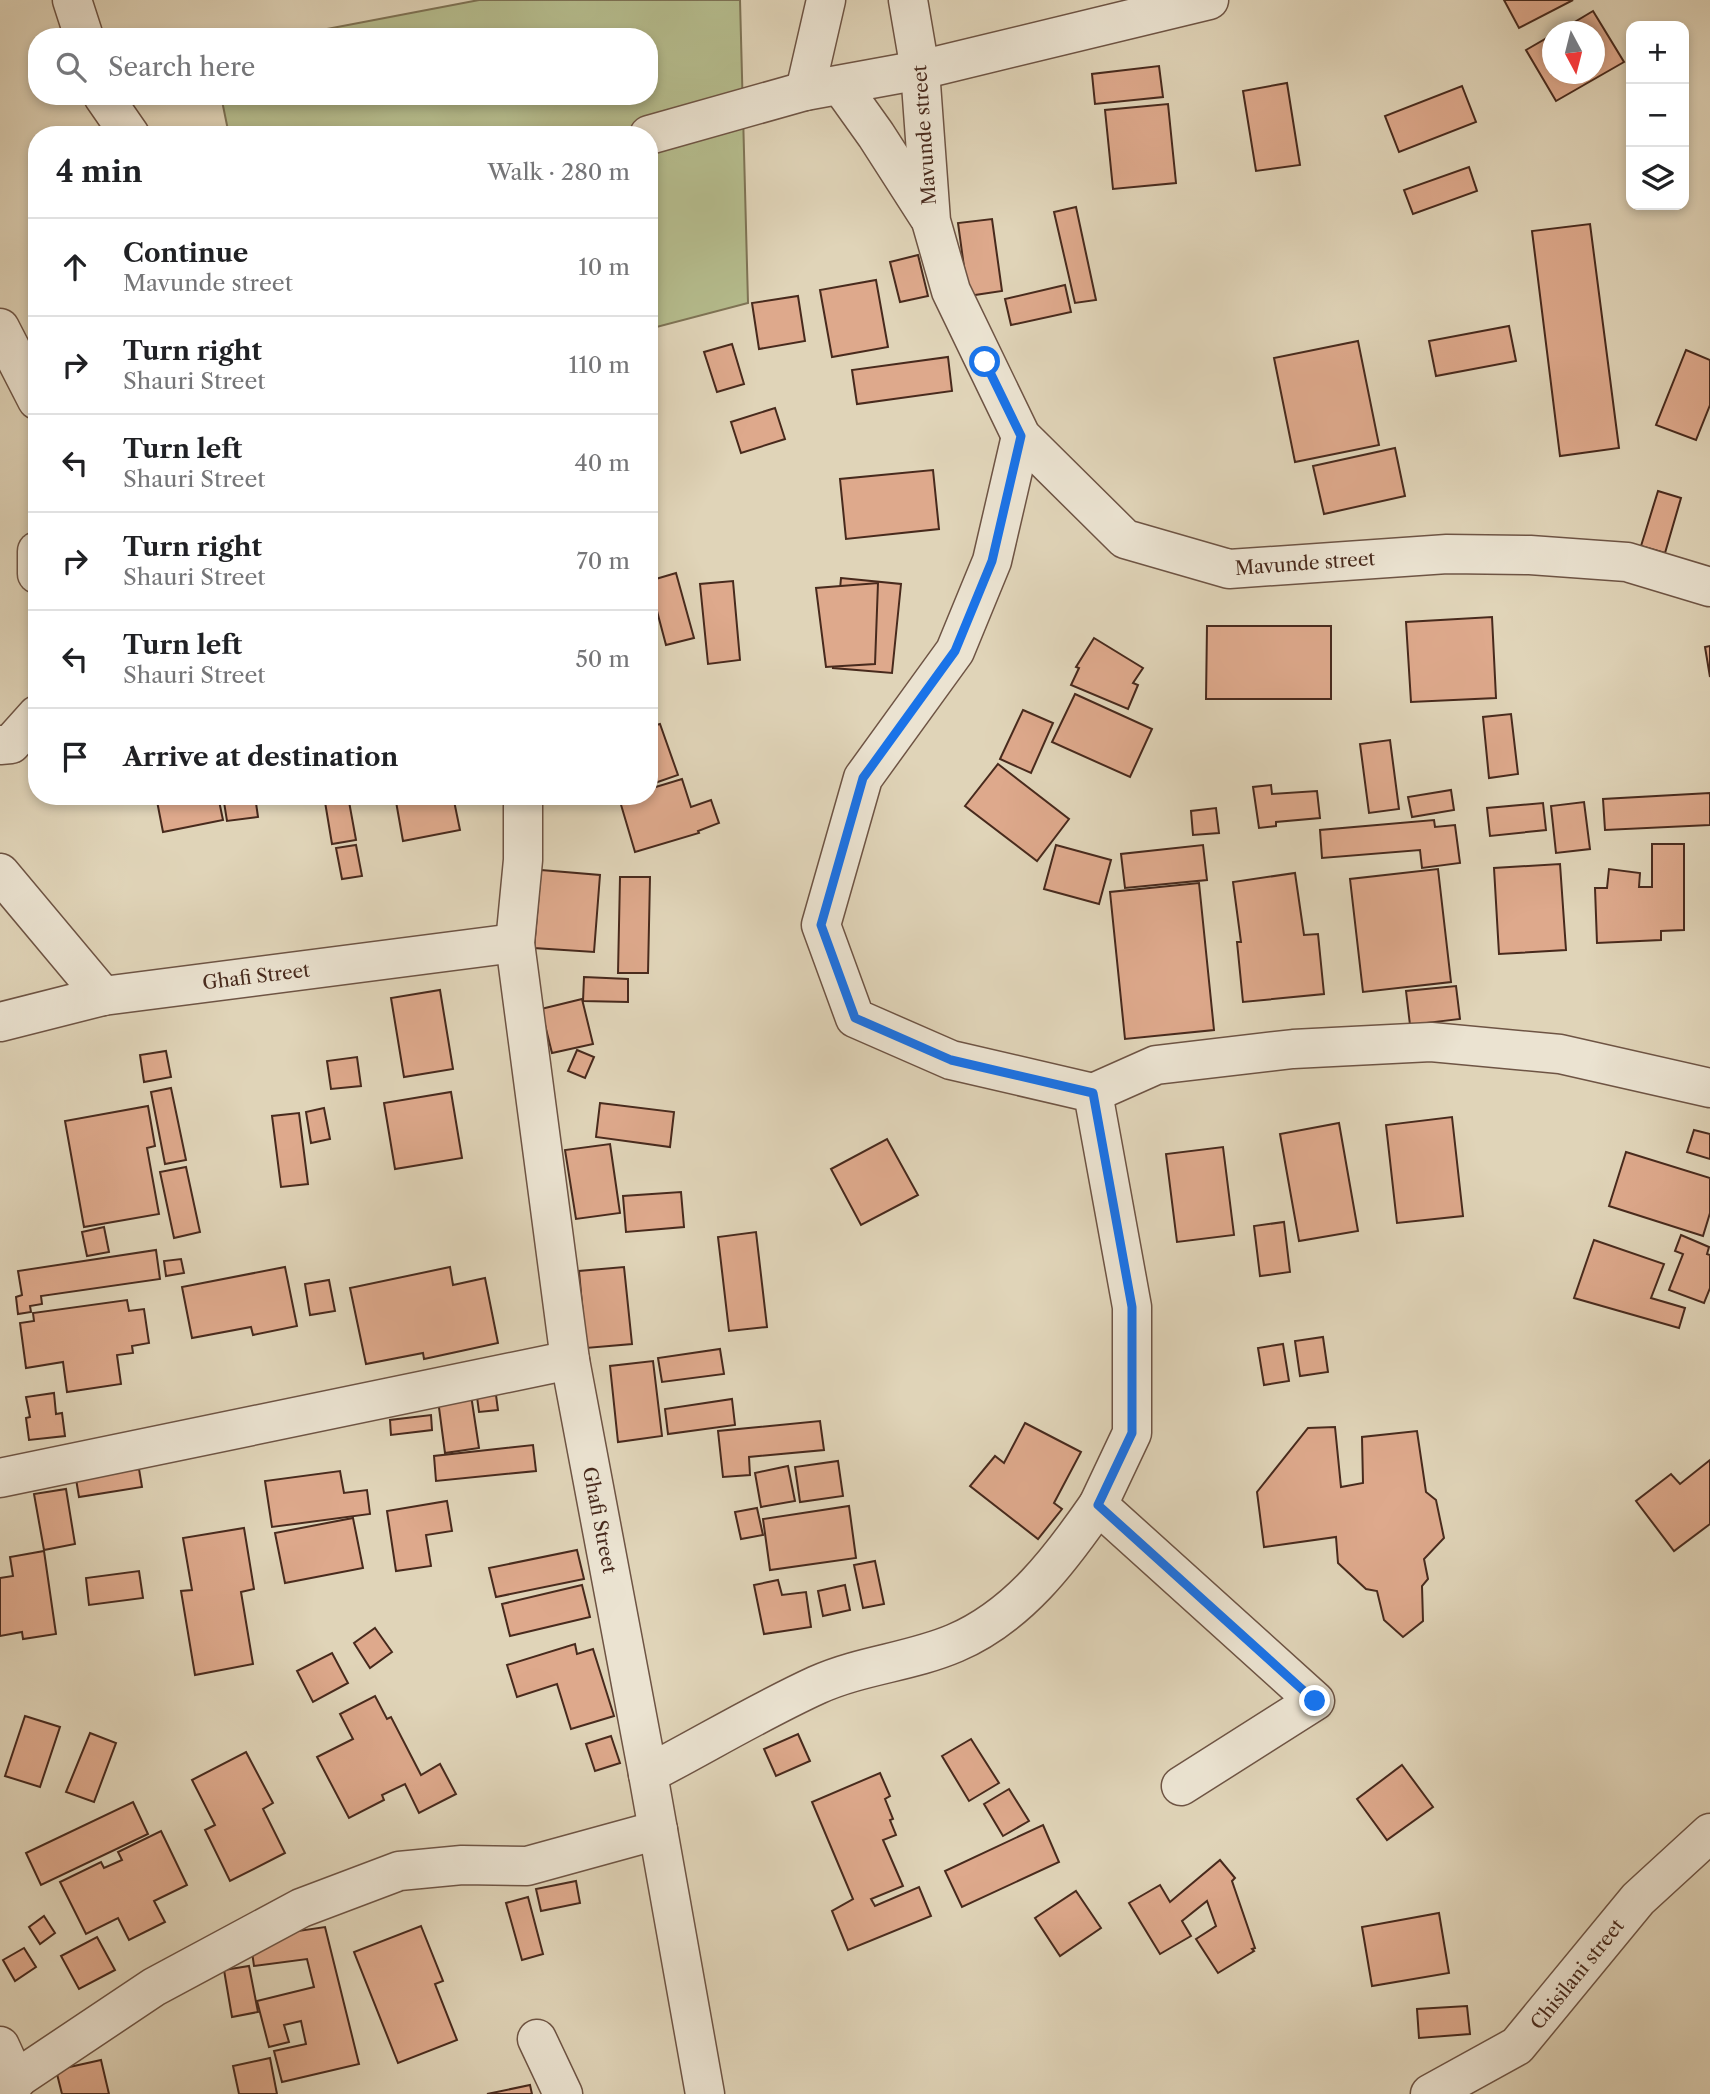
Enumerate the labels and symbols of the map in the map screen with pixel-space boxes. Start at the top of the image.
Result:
north arrow [1542,21,1605,84]
street label: Mavunde street [908,64,941,206]
route start [969,346,1000,377]
street label: Mavunde street [1234,547,1376,580]
street label: Ghafi Street [201,958,311,994]
street label: Ghafi Street [578,1465,621,1576]
route end [1299,1685,1330,1716]
street label: Chisilani street [1526,1914,1629,2034]

